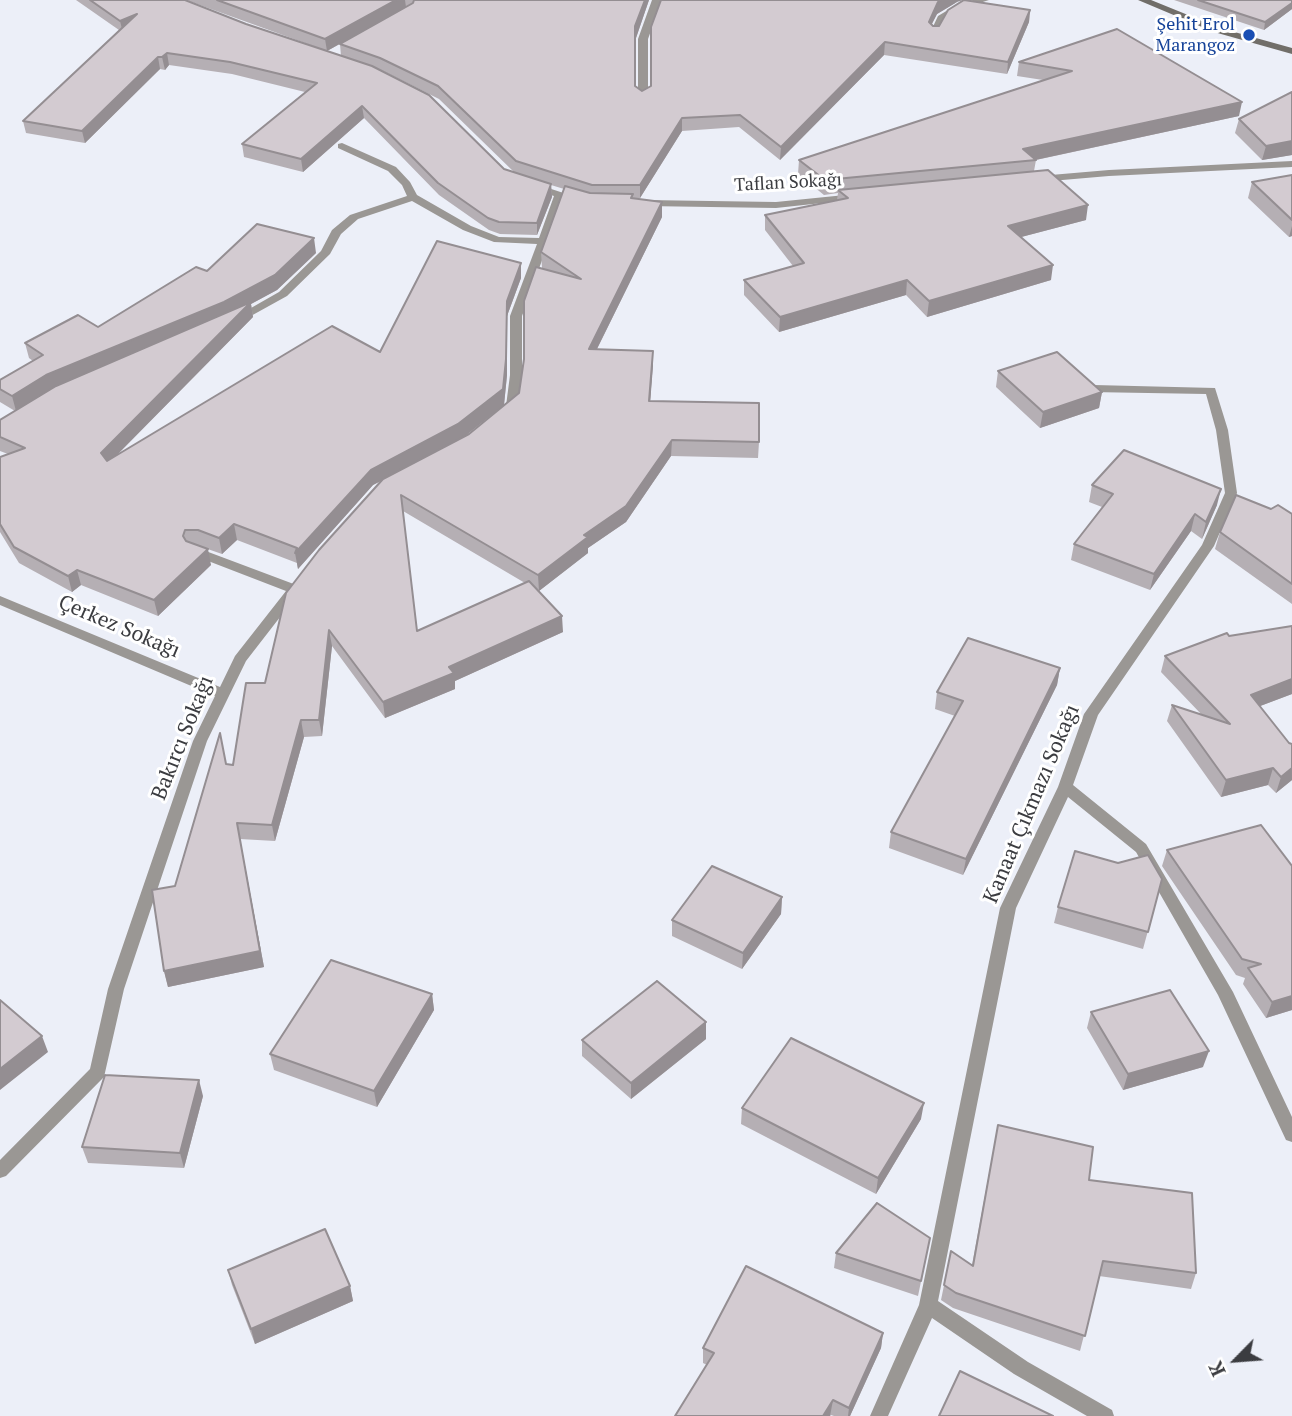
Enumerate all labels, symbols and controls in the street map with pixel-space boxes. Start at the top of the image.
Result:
place label: Şehit Erol Marangoz [1156,14,1235,56]
marker: Şehit Erol Marangoz [1241,27,1257,43]
street label: Taflan Sokağı [734,169,842,197]
street label: Çerkez Sokağı [54,590,184,664]
street label: Bakırcı Sokağı [147,672,219,804]
street label: Kanaat Çıkmazı Sokağı [979,701,1085,907]
north arrow [1201,1325,1271,1395]
text: K [1202,1358,1231,1380]

